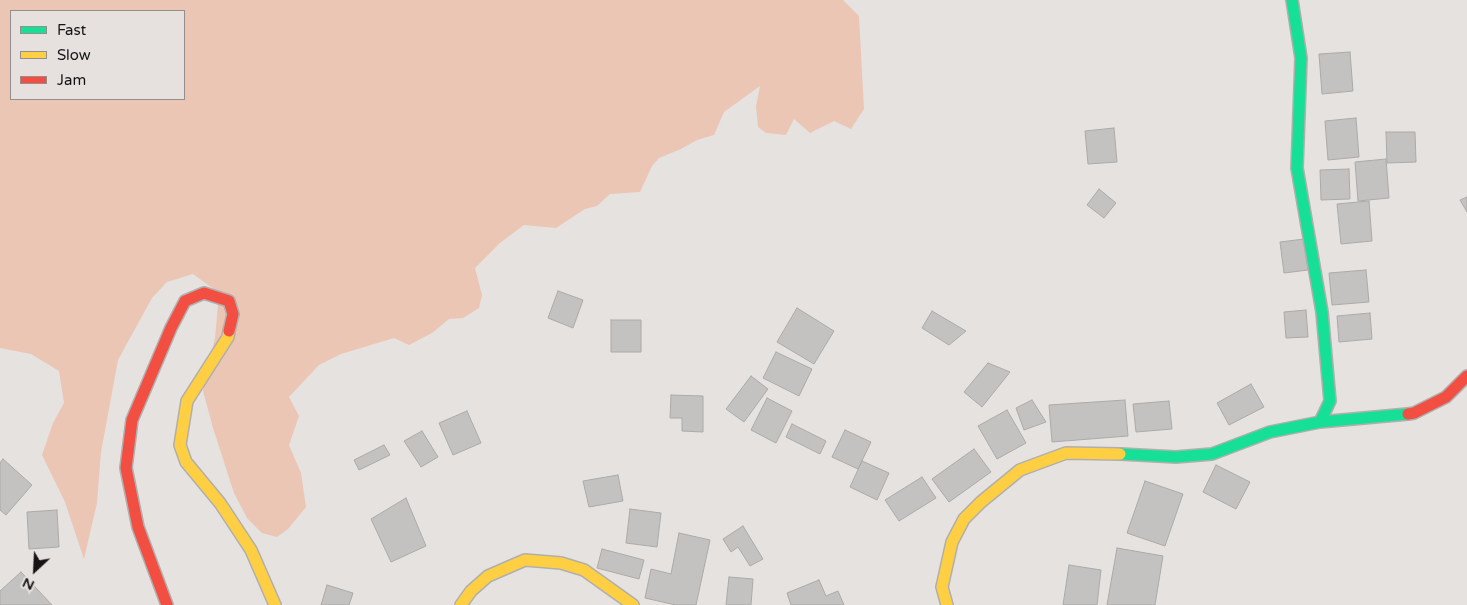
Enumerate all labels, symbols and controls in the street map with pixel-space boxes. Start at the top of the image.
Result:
legend [10,10,185,100]
text: Fast [57,21,86,39]
text: Slow [57,46,91,64]
text: Jam [57,71,86,89]
north arrow [10,545,60,595]
text: N [20,574,37,594]

